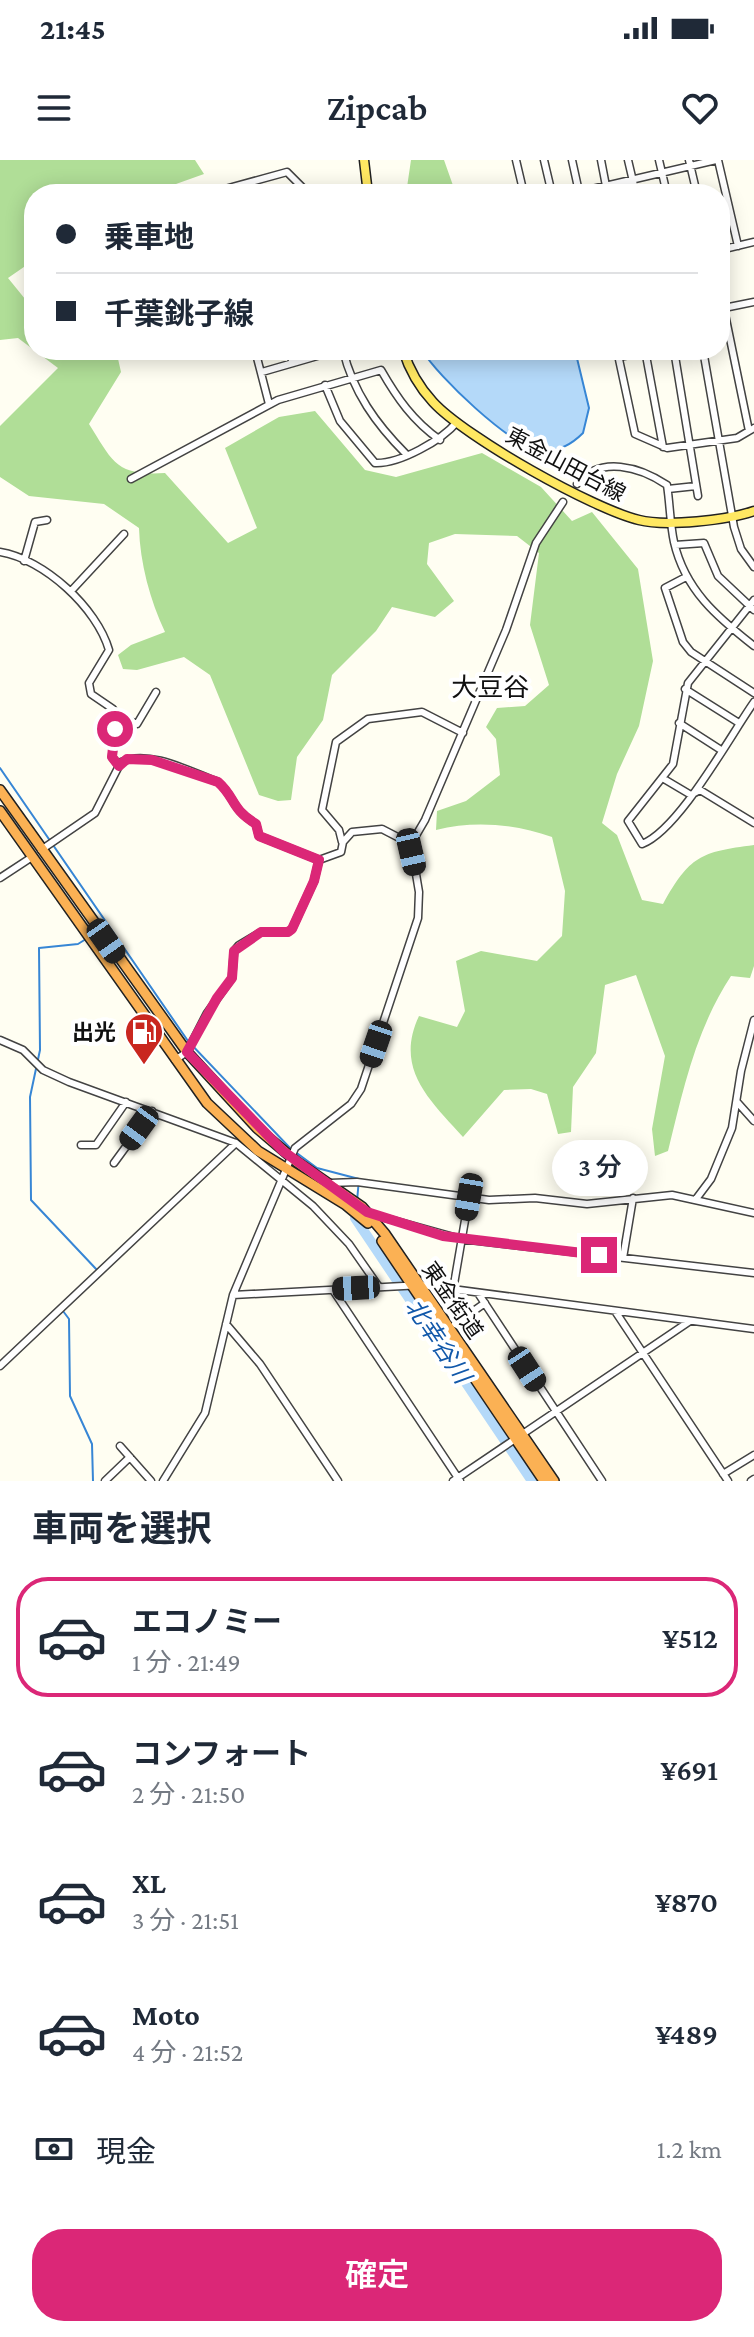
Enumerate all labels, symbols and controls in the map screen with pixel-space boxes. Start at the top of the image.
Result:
text: 21:45 [40,12,106,45]
icon: menu [32,86,76,130]
icon: heart [678,86,722,130]
text: Zipcab [327,88,427,128]
text: 乗車地 [104,220,194,253]
text: 千葉銚子線 [104,297,254,330]
street label: 東金山田台線 [502,422,630,506]
district label: 大豆谷 [451,673,529,702]
route start [97,711,133,747]
car [394,826,428,878]
car [82,914,130,968]
fuel station icon: 出光 [123,1011,165,1066]
car [357,1017,395,1071]
place label: 出光 [72,1020,116,1045]
car [115,1102,163,1154]
callout: 3 分 [551,1139,647,1195]
text: 3 分 [578,1153,622,1182]
car [453,1171,485,1223]
route end [581,1237,617,1273]
street label: 東金街道 [417,1257,488,1344]
car [331,1275,381,1301]
water label: 北幸谷川 [400,1293,478,1391]
car [504,1342,550,1396]
text: 車両を選択 [32,1509,212,1549]
icon: car [36,1601,108,1673]
text: エコノミー [132,1605,282,1638]
text: ¥512 [662,1621,718,1654]
text: 1 分 · 21:49 [132,1648,241,1677]
icon: car [36,1733,108,1805]
text: コンフォート [132,1737,311,1770]
text: ¥691 [660,1753,718,1786]
text: 2 分 · 21:50 [132,1780,245,1809]
icon: car [36,1865,108,1937]
text: XL [132,1866,166,1899]
text: ¥870 [655,1885,718,1918]
text: 3 分 · 21:51 [132,1906,239,1935]
icon: car [36,1997,108,2069]
text: Moto [132,1998,200,2031]
text: ¥489 [655,2017,718,2050]
text: 4 分 · 21:52 [132,2038,243,2067]
icon: cash [32,2127,76,2171]
text: 現金 [96,2135,156,2168]
text: 1.2 km [657,2135,722,2164]
button: 確定 [32,2229,722,2321]

